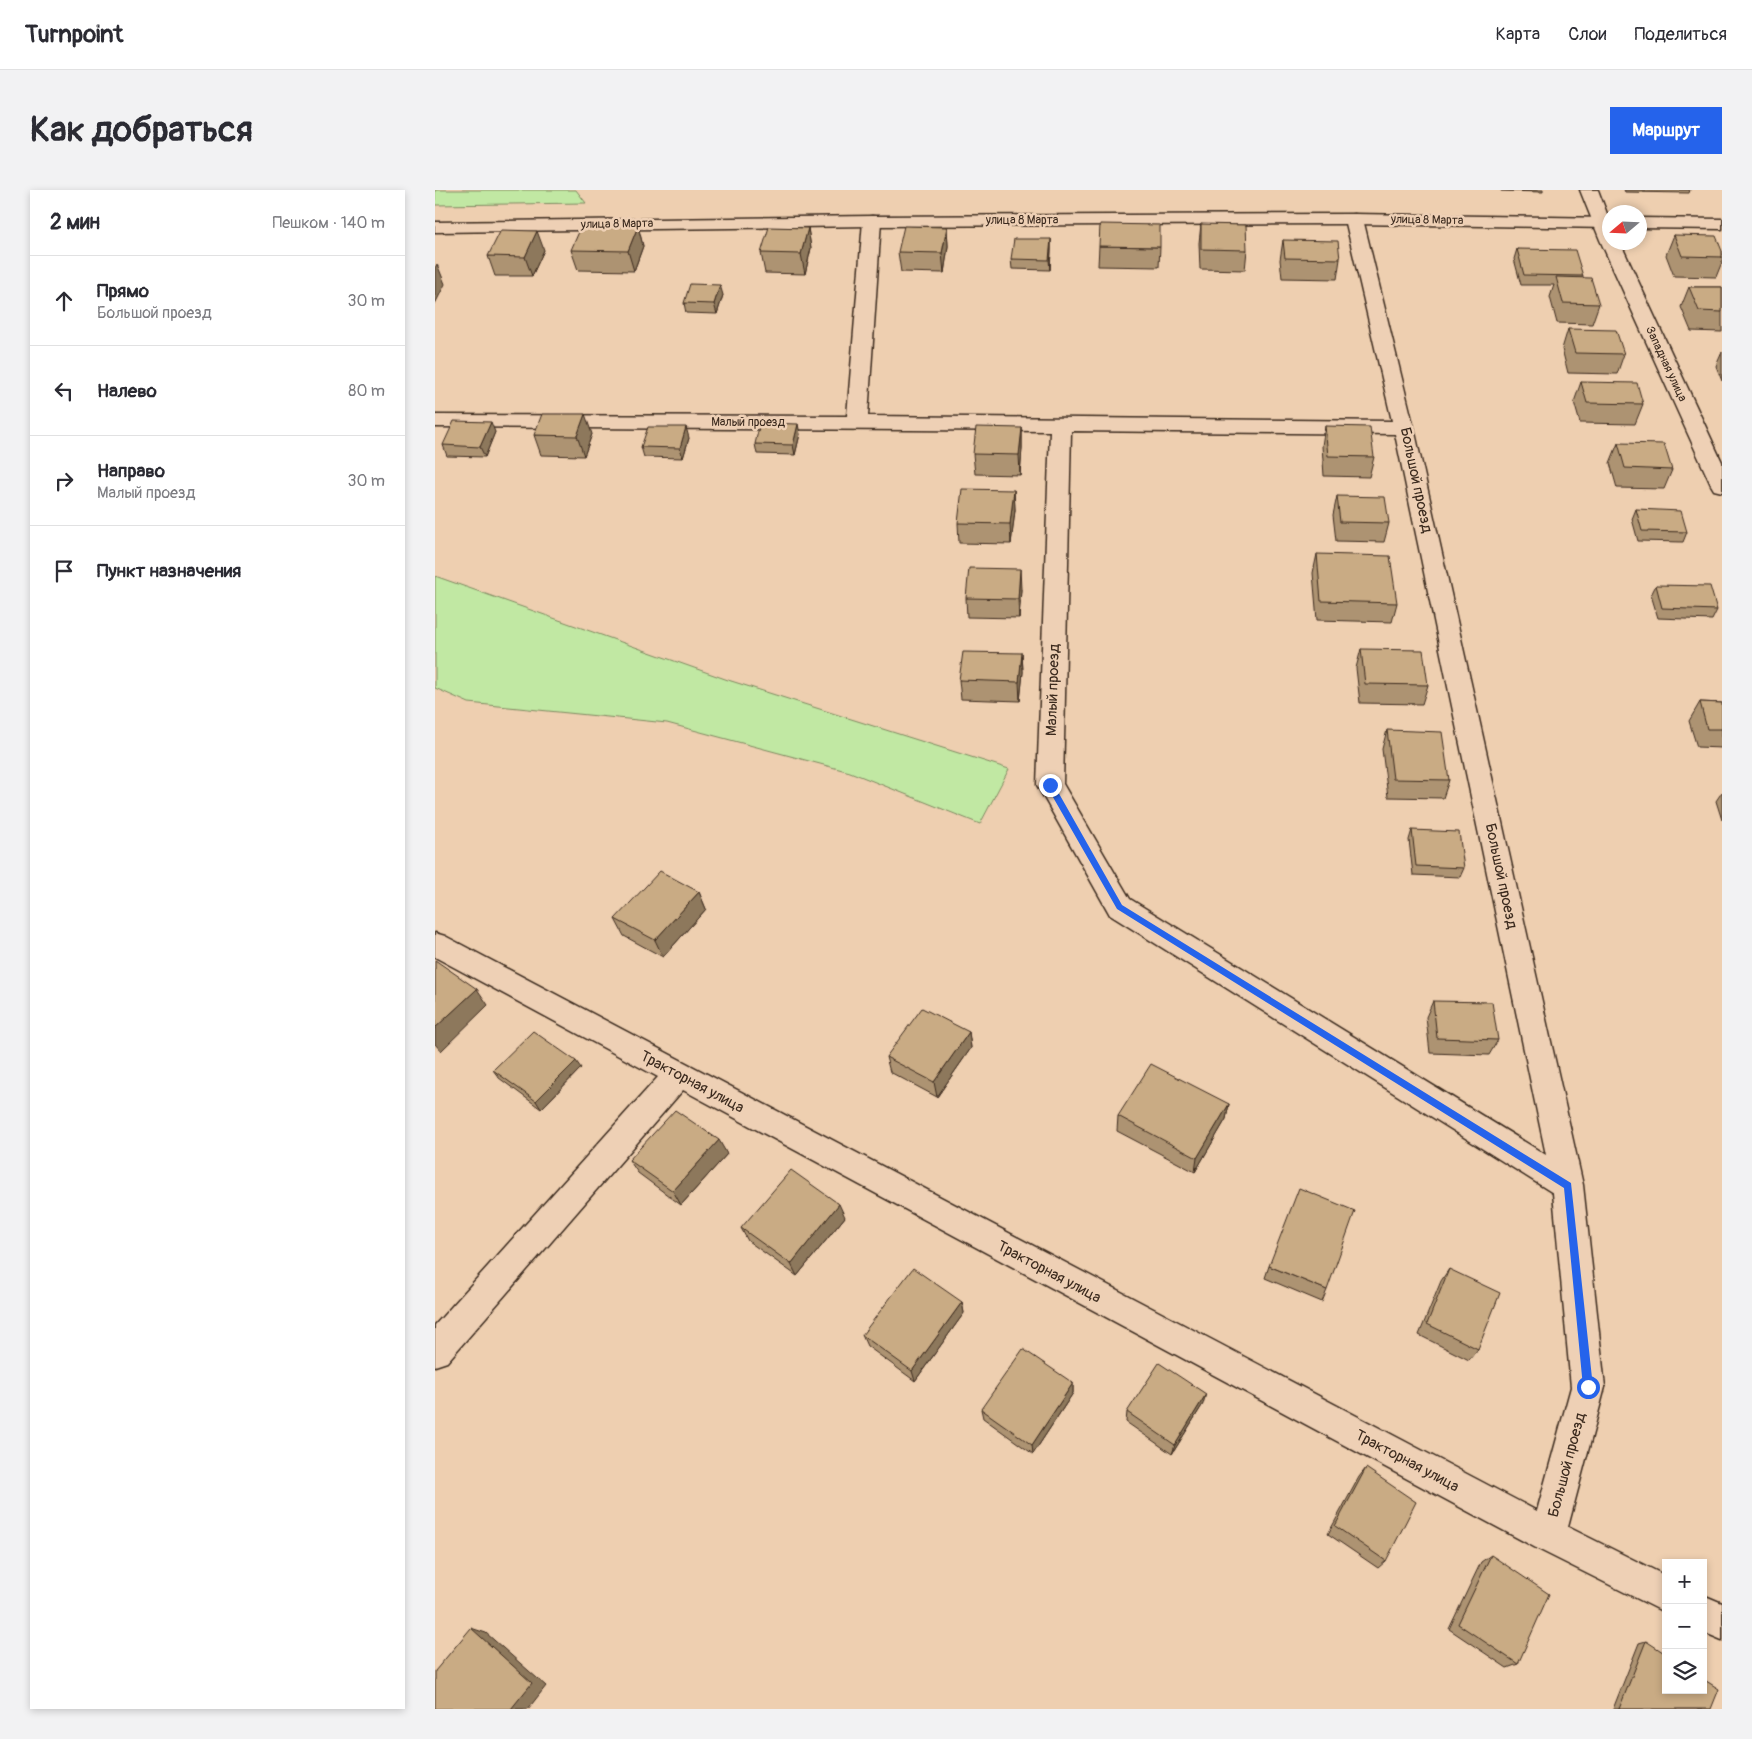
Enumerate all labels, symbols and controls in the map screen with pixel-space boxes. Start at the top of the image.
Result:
text: Turnpoint [25,20,123,49]
text: Карта [1496,23,1540,46]
text: Слои [1568,23,1606,46]
text: Поделиться [1634,23,1727,46]
button: Маршрут [1610,107,1722,154]
text: Как добраться [30,108,253,152]
north arrow [1602,205,1647,250]
text: 2 мин [50,209,100,236]
street label: улица 8 Марта [1390,212,1464,228]
text: Пешком · 140 m [273,213,385,233]
street label: улица 8 Марта [985,213,1059,228]
street label: улица 8 Марта [580,216,654,232]
text: Прямо [97,279,149,303]
icon: ahead [50,287,78,315]
text: 30 m [347,291,385,311]
text: Большой проезд [97,303,212,323]
street label: Западная улица [1642,324,1690,404]
icon: left [50,377,78,405]
text: Налево [97,379,157,403]
text: 80 m [348,381,385,401]
street label: Малый проезд [711,415,786,430]
street label: Большой проезд [1396,426,1436,534]
text: Направо [97,459,165,483]
icon: right [50,467,78,495]
text: 30 m [347,471,385,491]
text: Малый проезд [97,483,195,503]
icon: arrive [50,557,78,585]
text: Пункт назначения [97,559,241,583]
street label: Малый проезд [1042,644,1064,736]
route end [1039,774,1062,797]
street label: Большой проезд [1481,822,1521,930]
street label: Тракторная улица [637,1047,747,1117]
street label: Тракторная улица [994,1237,1104,1307]
route start [1577,1376,1600,1399]
street label: Большой проезд [1544,1411,1590,1519]
street label: Тракторная улица [1352,1426,1462,1496]
map controls [1662,1559,1707,1694]
button: + [1662,1559,1707,1604]
button: − [1662,1604,1707,1649]
button: layers [1662,1649,1707,1694]

